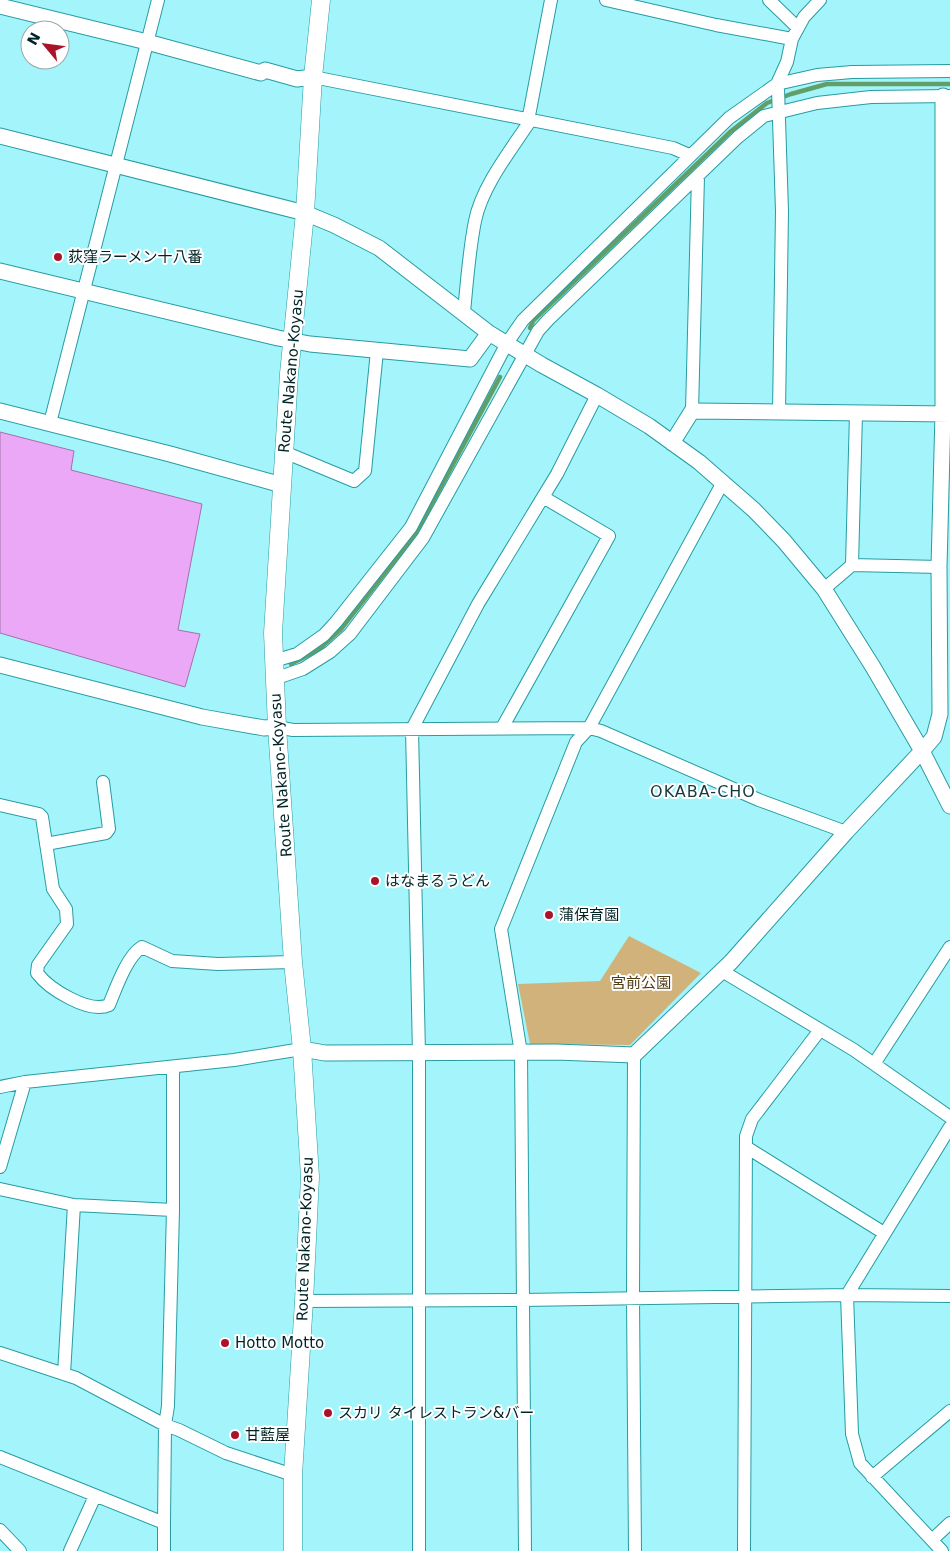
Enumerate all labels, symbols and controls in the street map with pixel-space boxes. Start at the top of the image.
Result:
north arrow [20,20,70,70]
text: N [24,30,43,48]
place label: 荻窪ラーメン十八番 [68,248,202,266]
marker: 荻窪ラーメン十八番 [52,251,64,263]
street label: Route Nakano-Koyasu [275,288,307,454]
street label: Route Nakano-Koyasu [266,692,296,858]
district label: OKABA-CHO [650,782,756,801]
place label: はなまるうどん [385,872,490,890]
marker: はなまるうどん [369,875,381,887]
place label: 蒲保育園 [559,906,619,924]
marker: 蒲保育園 [543,909,555,921]
park label: 宮前公園 [611,974,671,992]
street label: Route Nakano-Koyasu [293,1157,317,1321]
place label: Hotto Motto [235,1334,324,1352]
marker: Hotto Motto [219,1337,231,1349]
place label: スカリ タイレストラン&バー [338,1404,534,1422]
marker: スカリ タイレストラン&バー [322,1407,334,1419]
place label: 甘藍屋 [245,1426,290,1444]
marker: 甘藍屋 [229,1429,241,1441]

